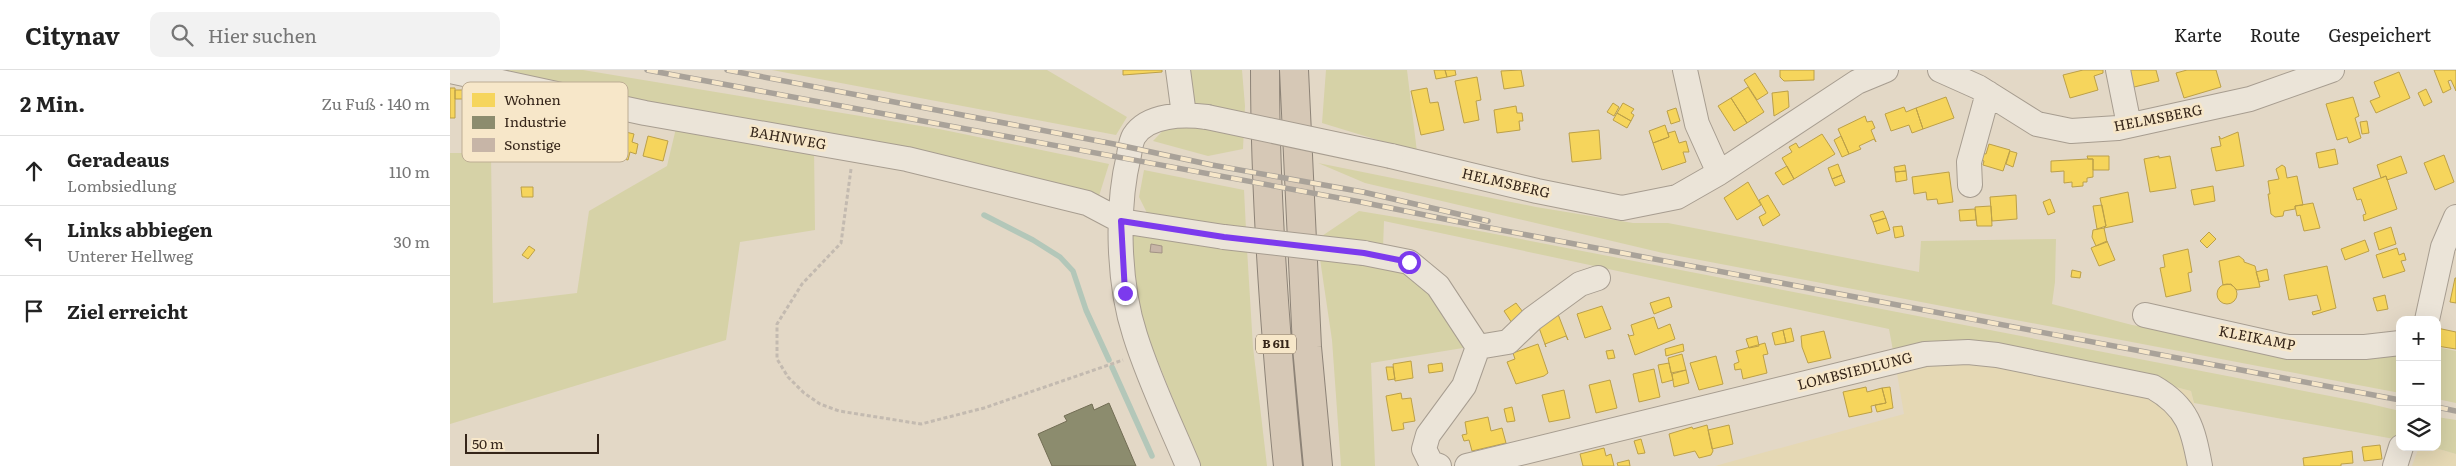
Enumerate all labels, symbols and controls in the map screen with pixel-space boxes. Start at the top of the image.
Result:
search box [150,12,500,57]
text: Citynav [25,17,120,52]
icon: search [168,21,196,49]
text: Hier suchen [208,21,317,49]
text: Karte [2174,21,2222,48]
text: Route [2250,21,2300,48]
text: Gespeichert [2328,21,2431,48]
legend [462,82,628,162]
text: 2 Min. [20,87,85,118]
text: Wohnen [504,89,561,109]
text: Zu Fuß · 140 m [321,91,430,115]
street label: HELMSBERG [2112,99,2204,135]
text: Industrie [504,111,566,131]
street label: BAHNWEG [748,120,829,154]
text: Sonstige [504,134,561,154]
text: Geradeaus [67,145,169,173]
icon: ahead [20,157,48,185]
text: 110 m [389,159,430,183]
street label: HELMSBERG [1460,162,1553,202]
text: Lombsiedlung [67,173,176,197]
text: Links abbiegen [67,215,213,243]
icon: left [20,227,48,255]
text: 30 m [393,229,430,253]
text: Unterer Hellweg [67,243,193,267]
route start [1398,251,1421,274]
route end [1114,282,1137,305]
icon: arrive [20,297,48,325]
text: Ziel erreicht [67,297,188,325]
map controls [2396,316,2441,451]
button: + [2396,316,2441,361]
street label: KLEIKAMP [2217,320,2298,354]
road number: B 611 [1256,334,1296,354]
street label: LOMBSIEDLUNG [1795,346,1915,394]
button: − [2396,361,2441,406]
button: layers [2396,406,2441,451]
scale bar [465,431,599,454]
text: 50 m [472,433,504,453]

